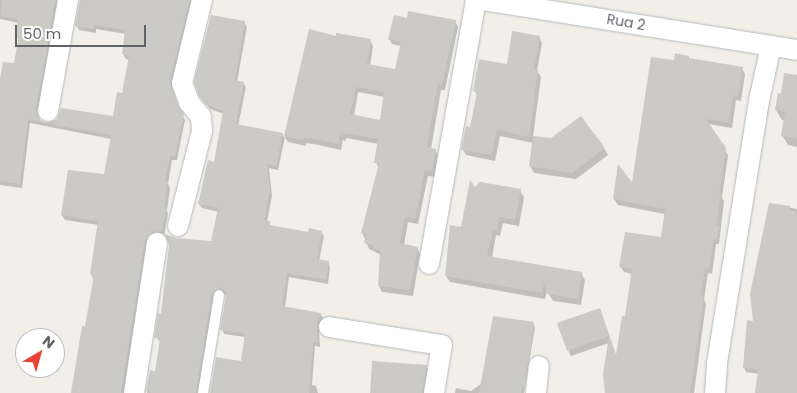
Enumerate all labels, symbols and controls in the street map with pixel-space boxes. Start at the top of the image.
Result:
street label: Rua 2 [605,10,647,34]
scale bar [18,15,149,47]
text: 50 m [23,23,61,44]
north arrow [15,328,65,378]
text: N [38,331,59,353]

